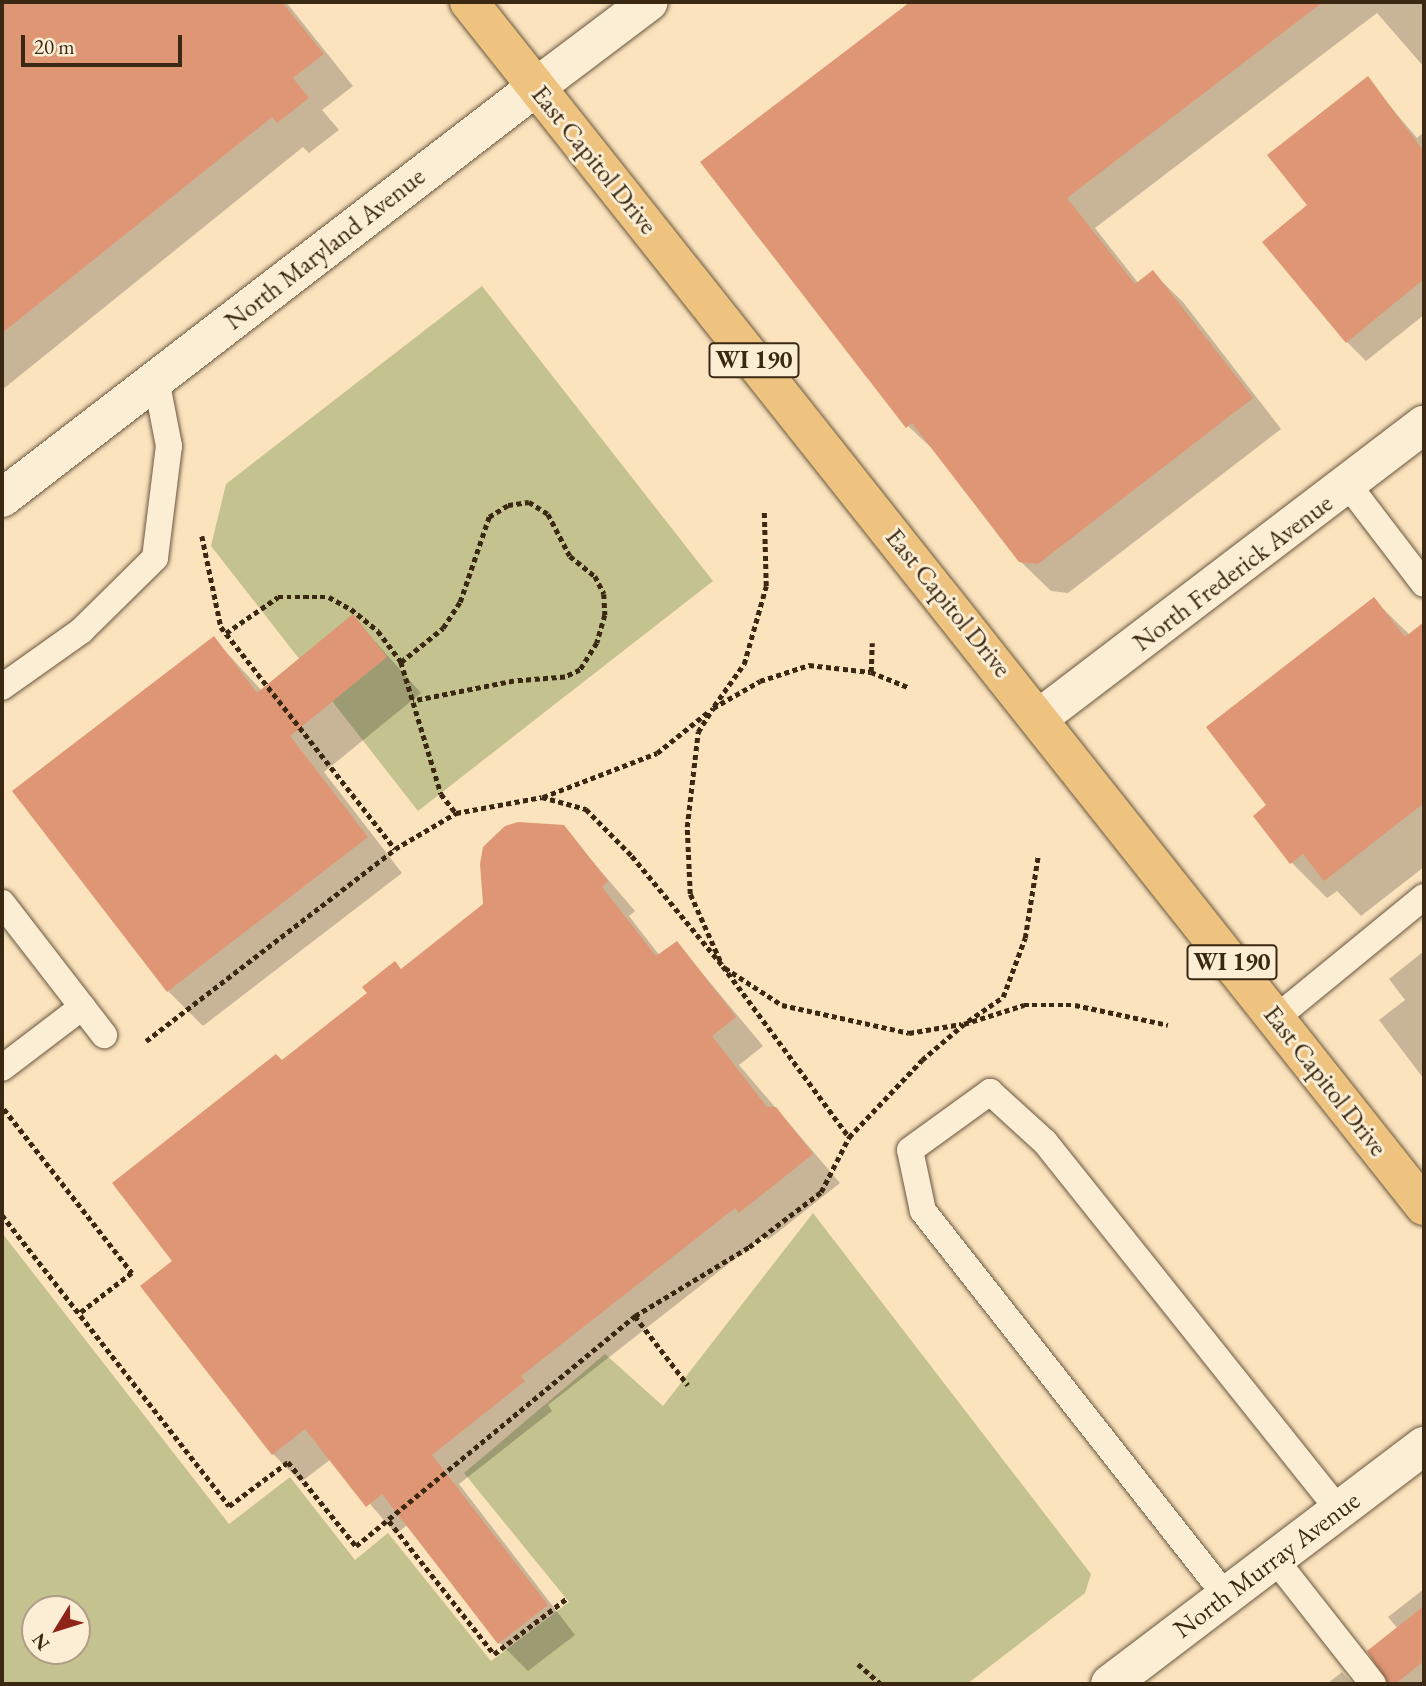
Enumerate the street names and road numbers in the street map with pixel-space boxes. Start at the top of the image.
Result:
street label: East Capitol Drive [524,79,664,241]
street label: North Maryland Avenue [219,161,431,337]
road number: WI 190 [708,340,800,380]
street label: North Frederick Avenue [1127,488,1339,658]
street label: East Capitol Drive [878,522,1018,684]
road number: WI 190 [1186,942,1278,982]
street label: East Capitol Drive [1257,1000,1393,1162]
street label: North Murray Avenue [1168,1485,1366,1645]

